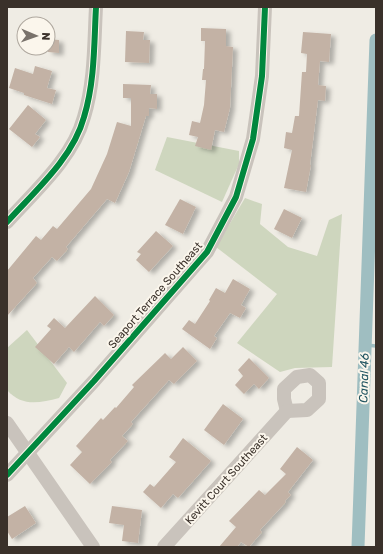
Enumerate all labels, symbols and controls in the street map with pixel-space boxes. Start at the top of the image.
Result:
north arrow [16,16,56,56]
text: N [39,32,52,41]
street label: Seaport Terrace Southeast [106,239,206,351]
water label: Canal 46 [356,353,372,403]
street label: Kevitt Court Southeast [183,431,271,527]

